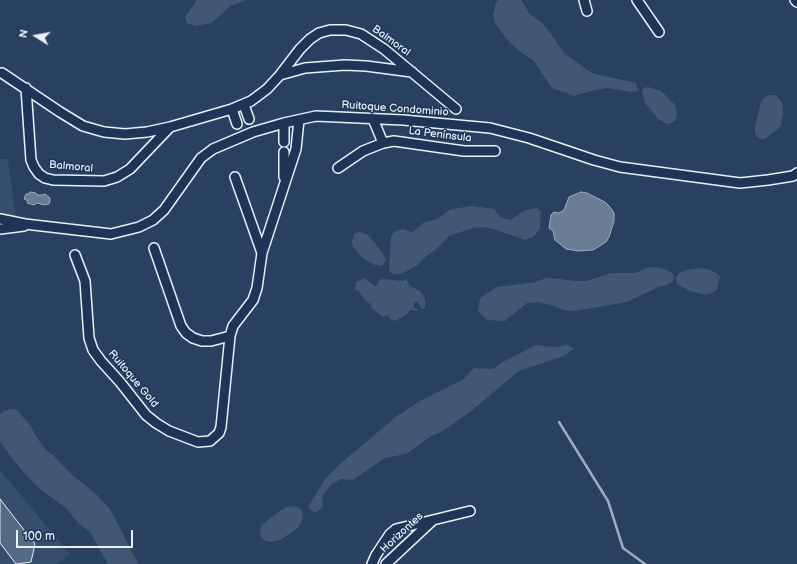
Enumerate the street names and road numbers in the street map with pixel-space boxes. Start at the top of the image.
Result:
street label: Balmoral [369,23,413,59]
street label: Ruitoque Condominio [341,99,449,119]
street label: La Península [408,125,472,145]
street label: Balmoral [49,159,93,175]
street label: Ruitoque Gold [105,348,161,410]
street label: Horizontes [378,510,426,556]

